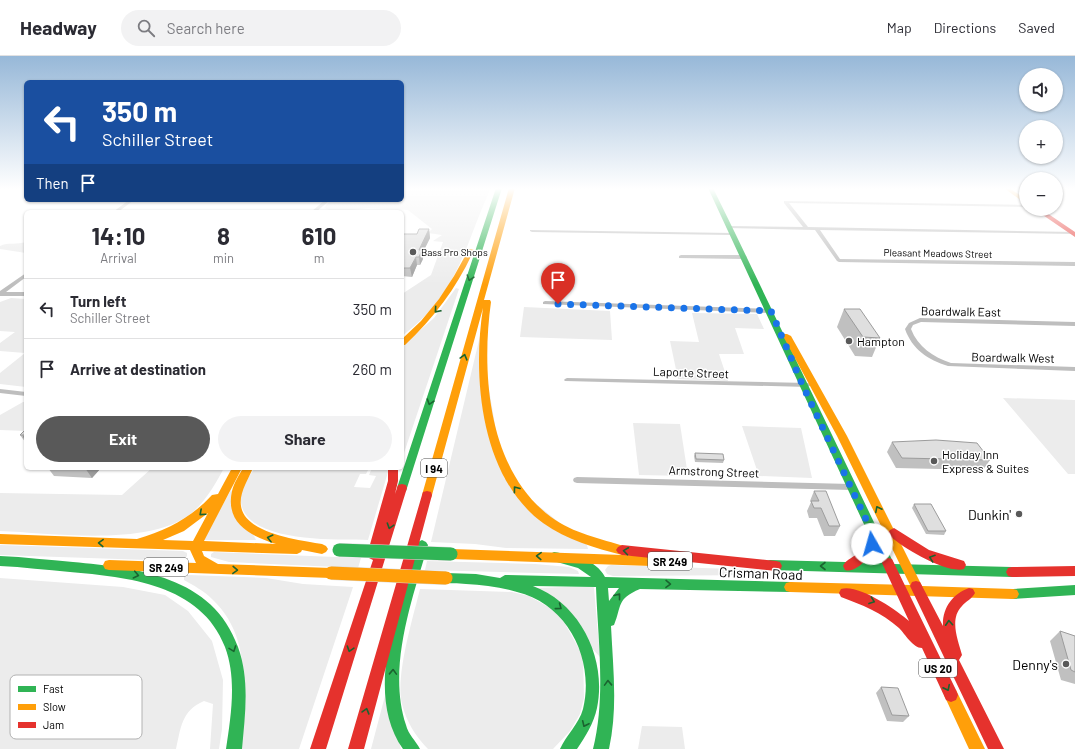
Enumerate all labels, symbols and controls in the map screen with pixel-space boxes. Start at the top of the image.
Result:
search box [121,10,401,46]
text: Headway [20,16,97,39]
icon: search [135,17,157,39]
text: Search here [167,19,245,37]
text: Map [887,19,912,36]
text: Directions [934,19,996,36]
text: Saved [1018,19,1055,36]
map controls [1019,68,1063,216]
button: sound [1019,68,1063,112]
text: 350 m [102,94,177,128]
icon: left [36,96,88,148]
button: + [1019,120,1063,164]
text: Schiller Street [102,128,213,150]
icon: arrive [77,172,99,194]
button: − [1019,172,1063,216]
text: Then [36,174,69,192]
text: 14:10 [92,221,145,250]
text: 8 [217,221,230,250]
text: 610 [302,221,336,250]
place label: Bass Pro Shops [421,246,488,258]
street label: Pleasant Meadows Street [883,246,993,260]
marker: Bass Pro Shops [408,247,418,257]
text: Arrival [100,250,137,266]
text: min [213,250,234,266]
text: m [314,250,324,266]
pin [541,263,575,304]
icon: arrive [547,269,569,291]
one-way arrow [466,274,474,281]
text: Turn left [70,292,126,310]
icon: left [36,298,58,320]
text: 350 m [353,300,392,318]
street label: Boardwalk East [921,303,1001,319]
one-way arrow [435,305,442,312]
text: Schiller Street [70,310,150,326]
place label: Hampton [857,334,905,348]
marker: Hampton [844,336,854,346]
street label: Boardwalk West [971,349,1055,365]
one-way arrow [460,354,468,360]
icon: arrive [36,358,58,380]
text: Arrive at destination [70,360,206,378]
text: 260 m [352,360,392,378]
street label: Laporte Street [653,364,729,380]
one-way arrow [426,398,435,405]
button: Exit [36,416,210,462]
button: Share [218,416,392,462]
place label: Holiday Inn Express & Suites [942,447,1029,475]
marker: Holiday Inn Express & Suites [929,456,939,466]
road number: I 94 [421,459,447,477]
street label: Armstrong Street [668,462,760,480]
one-way arrow [514,486,521,493]
one-way arrow [875,505,883,513]
place label: Dunkin' [968,506,1011,523]
one-way arrow [199,509,207,516]
marker: Dunkin' [1014,509,1024,519]
one-way arrow [386,522,395,529]
position arrow [851,523,893,565]
one-way arrow [267,534,274,542]
one-way arrow [98,538,104,547]
one-way arrow [623,547,629,556]
one-way arrow [536,552,542,561]
road number: SR 249 [648,552,692,570]
one-way arrow [929,554,936,563]
road number: SR 249 [144,558,188,576]
one-way arrow [820,562,826,570]
street label: Crisman Road [719,563,803,583]
one-way arrow [232,565,238,574]
one-way arrow [132,571,139,579]
one-way arrow [665,580,671,588]
one-way arrow [613,593,620,601]
one-way arrow [869,596,876,604]
one-way arrow [554,602,561,609]
one-way arrow [945,620,954,626]
one-way arrow [228,646,236,653]
one-way arrow [346,646,355,653]
place label: Denny's [1012,656,1058,673]
road number: US 20 [919,659,957,677]
marker: Denny's [1061,659,1071,669]
one-way arrow [389,669,397,675]
legend [10,675,142,739]
one-way arrow [604,680,612,686]
text: Fast [43,682,64,695]
one-way arrow [942,683,950,691]
text: Slow [43,700,66,713]
one-way arrow [361,708,370,715]
text: Jam [43,718,64,731]
one-way arrow [581,720,589,727]

